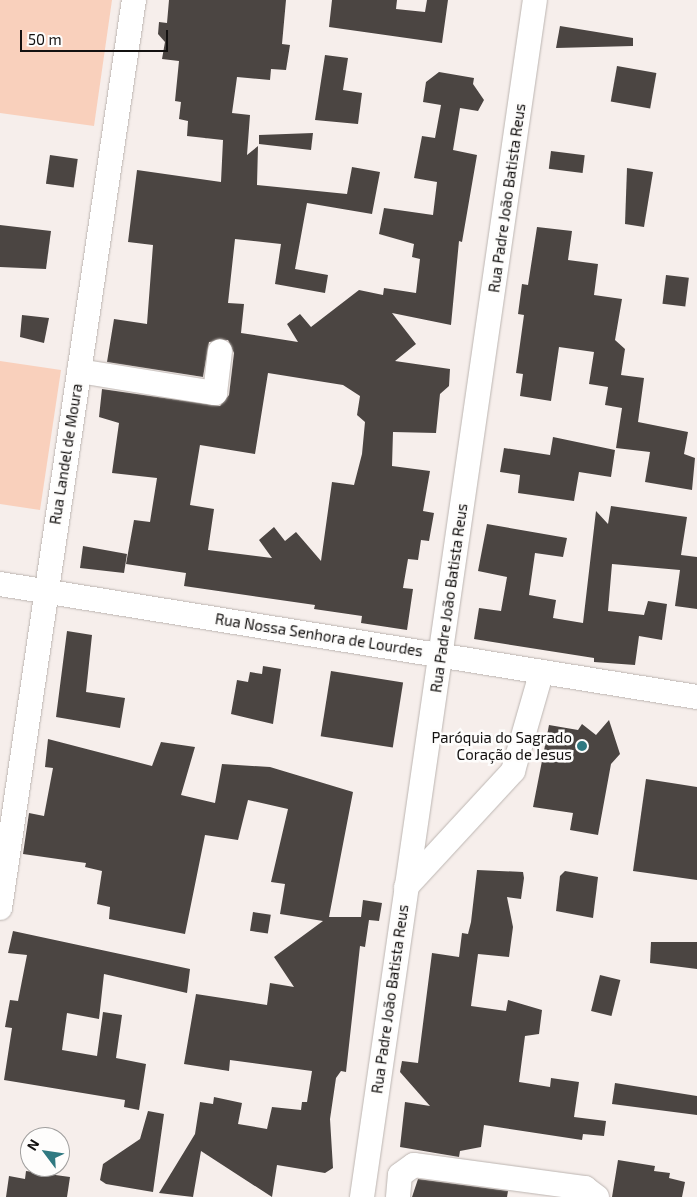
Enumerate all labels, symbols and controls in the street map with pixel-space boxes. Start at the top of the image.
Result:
scale bar [22,20,170,52]
text: 50 m [28,30,62,48]
street label: Rua Padre João Batista Reus [485,102,529,294]
street label: Rua Landel de Moura [46,382,86,526]
street label: Rua Padre João Batista Reus [427,502,471,694]
street label: Rua Nossa Senhora de Lourdes [214,610,424,660]
place label: Paróquia do Sagrado Coração de Jesus [431,728,572,763]
marker: Paróquia do Sagrado Coração de Jesus [576,740,588,752]
street label: Rua Padre João Batista Reus [368,903,412,1095]
north arrow [20,1127,70,1177]
text: N [23,1136,42,1153]

